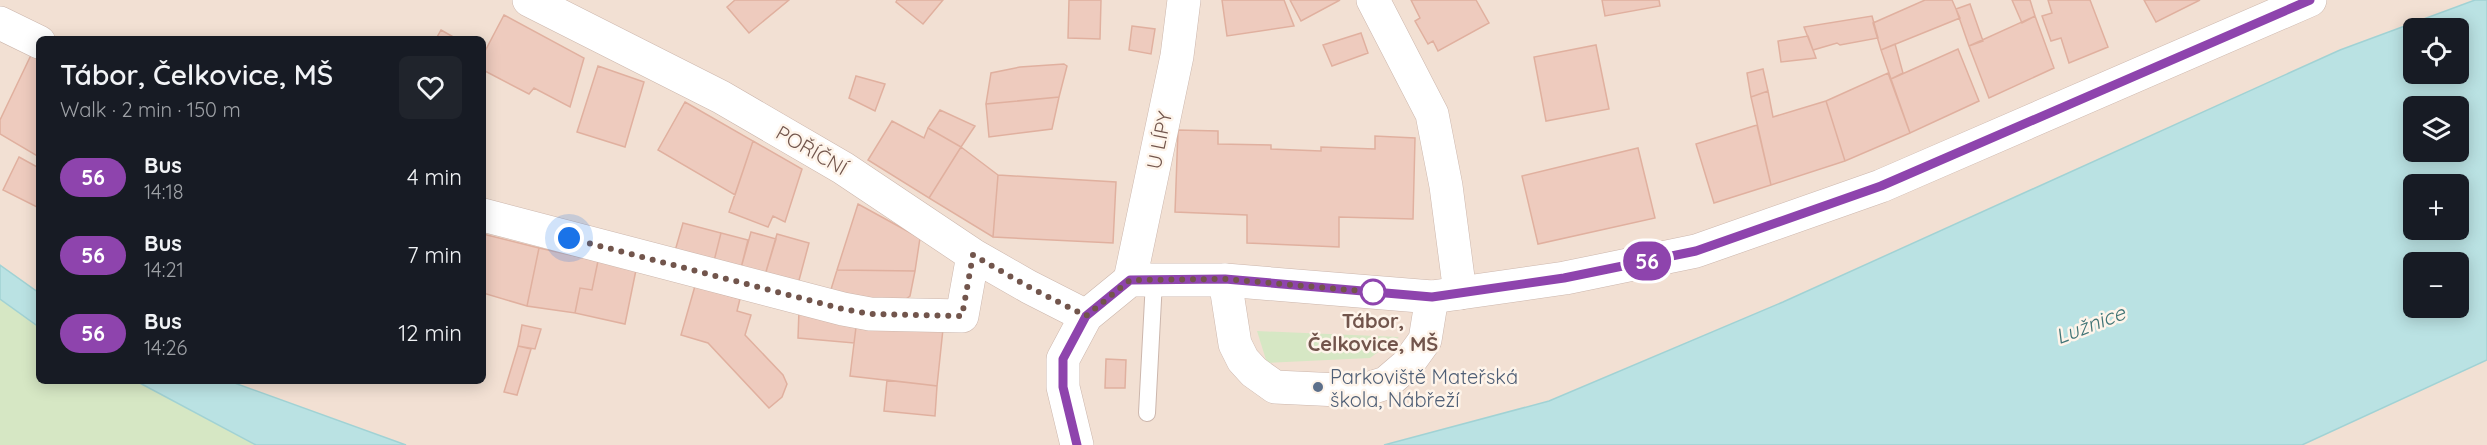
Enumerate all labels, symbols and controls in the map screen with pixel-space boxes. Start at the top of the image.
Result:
map controls [2403,18,2469,318]
button: locate [2403,18,2469,84]
button: heart [399,56,462,119]
text: Tábor, Čelkovice, MŠ [60,57,333,92]
button: layers [2403,96,2469,162]
text: Walk · 2 min · 150 m [60,97,241,122]
street label: U LÍPY [1141,109,1177,171]
street label: POŘÍČNÍ [772,120,853,181]
text: Bus [144,151,182,179]
text: 4 min [407,163,462,191]
text: 56 [81,164,105,190]
button: + [2403,174,2469,240]
text: 14:18 [144,179,184,204]
your location [554,223,584,253]
text: Bus [144,229,182,257]
text: 7 min [407,241,462,269]
text: 56 [81,242,105,268]
line badge: 56 [1620,242,1674,280]
text: 56 [1635,248,1659,274]
button: − [2403,252,2469,318]
text: 14:21 [144,257,184,282]
marker: Tábor, Čelkovice, MŠ [1360,279,1386,305]
water label: Lužnice [2051,298,2130,349]
text: Bus [144,307,182,335]
place label: Tábor, Čelkovice, MŠ [1308,308,1438,356]
text: 12 min [398,319,462,347]
text: 56 [81,320,105,346]
text: 14:26 [144,335,187,360]
place label: Parkoviště Mateřská škola, Nábřeží [1330,364,1518,412]
marker: Parkoviště Mateřská škola, Nábřeží [1311,380,1325,394]

